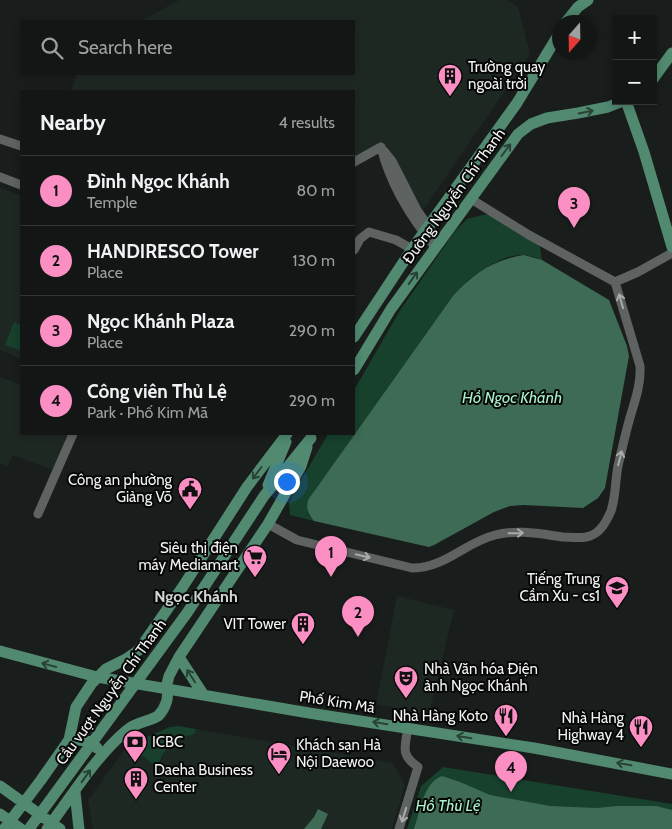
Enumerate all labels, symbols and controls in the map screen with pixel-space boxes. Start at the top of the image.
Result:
north arrow [552,15,597,60]
map controls [612,15,657,105]
button: + [612,15,657,60]
search box [20,20,355,75]
icon: search [38,34,66,62]
text: Search here [78,36,172,59]
place label: Trường quay ngoài trời [468,58,546,93]
button: − [612,60,657,105]
building icon: Trường quay ngoài trời [437,63,463,97]
one-way arrow [577,107,593,116]
text: Nearby [40,110,106,135]
text: 4 results [278,113,335,132]
street label: Đường Nguyễn Chí Thanh [399,125,509,267]
one-way arrow [500,144,511,157]
text: Đình Ngọc Khánh [87,170,230,193]
text: 1 [53,181,59,200]
text: 80 m [297,181,335,200]
pin: 3 [558,187,590,228]
text: Temple [87,193,137,212]
text: HANDIRESCO Tower [87,240,259,263]
text: 2 [52,251,60,270]
text: 130 m [292,251,335,270]
text: Place [87,263,123,282]
one-way arrow [408,271,418,285]
one-way arrow [615,294,625,310]
text: Ngọc Khánh Plaza [87,310,235,333]
text: 3 [52,321,60,340]
text: 290 m [289,321,335,340]
text: Place [87,333,123,352]
text: Công viên Thủ Lệ [87,380,227,403]
water label: Hồ Ngọc Khánh [462,388,562,407]
text: 4 [51,391,61,410]
text: 290 m [289,391,335,410]
text: Park · Phố Kim Mã [87,403,208,422]
one-way arrow [616,451,625,467]
one-way arrow [252,466,263,479]
your location [274,469,300,495]
place label: Công an phường Giảng Võ [68,471,173,506]
public building icon: Công an phường Giảng Võ [177,476,203,510]
one-way arrow [507,528,523,537]
pin: 1 [315,536,347,577]
place label: Siêu thị điện máy Mediamart [138,539,238,574]
supermarket icon: Siêu thị điện máy Mediamart [242,544,268,578]
one-way arrow [354,552,370,562]
place label: Tiếng Trung Cầm Xu - cs1 [520,570,601,605]
school or university icon: Tiếng Trung Cầm Xu - cs1 [604,575,630,609]
district label: Ngọc Khánh [154,587,238,606]
pin: 2 [342,596,374,637]
building icon: VIT Tower [290,611,316,645]
place label: VIT Tower [223,615,286,633]
street label: Cầu vượt Nguyễn Chí Thanh [52,616,170,768]
one-way arrow [42,659,58,669]
place label: Nhà Văn hóa Điện ảnh Ngọc Khánh [424,660,538,695]
theatre icon: Nhà Văn hóa Điện ảnh Ngọc Khánh [393,665,419,699]
one-way arrow [186,669,196,683]
street label: Phố Kim Mã [298,687,377,717]
restaurant icon: Nhà Hàng Koto [493,703,519,737]
place label: Nhà Hàng Koto [393,707,488,725]
place label: Nhà Hàng Highway 4 [558,709,625,744]
restaurant icon: Nhà Hàng Highway 4 [628,714,654,748]
one-way arrow [372,718,388,728]
bank icon: ICBC [122,729,148,763]
one-way arrow [456,731,472,741]
place label: ICBC [152,733,183,751]
place label: Khách sạn Hà Nội Daewoo [296,736,382,771]
hotel icon: Khách sạn Hà Nội Daewoo [266,741,292,775]
pin: 4 [495,751,527,792]
one-way arrow [617,759,633,769]
place label: Daeha Business Center [154,761,253,796]
building icon: Daeha Business Center [123,766,149,800]
one-way arrow [81,769,91,783]
water label: Hồ Thủ Lệ [416,796,481,815]
one-way arrow [398,807,408,823]

